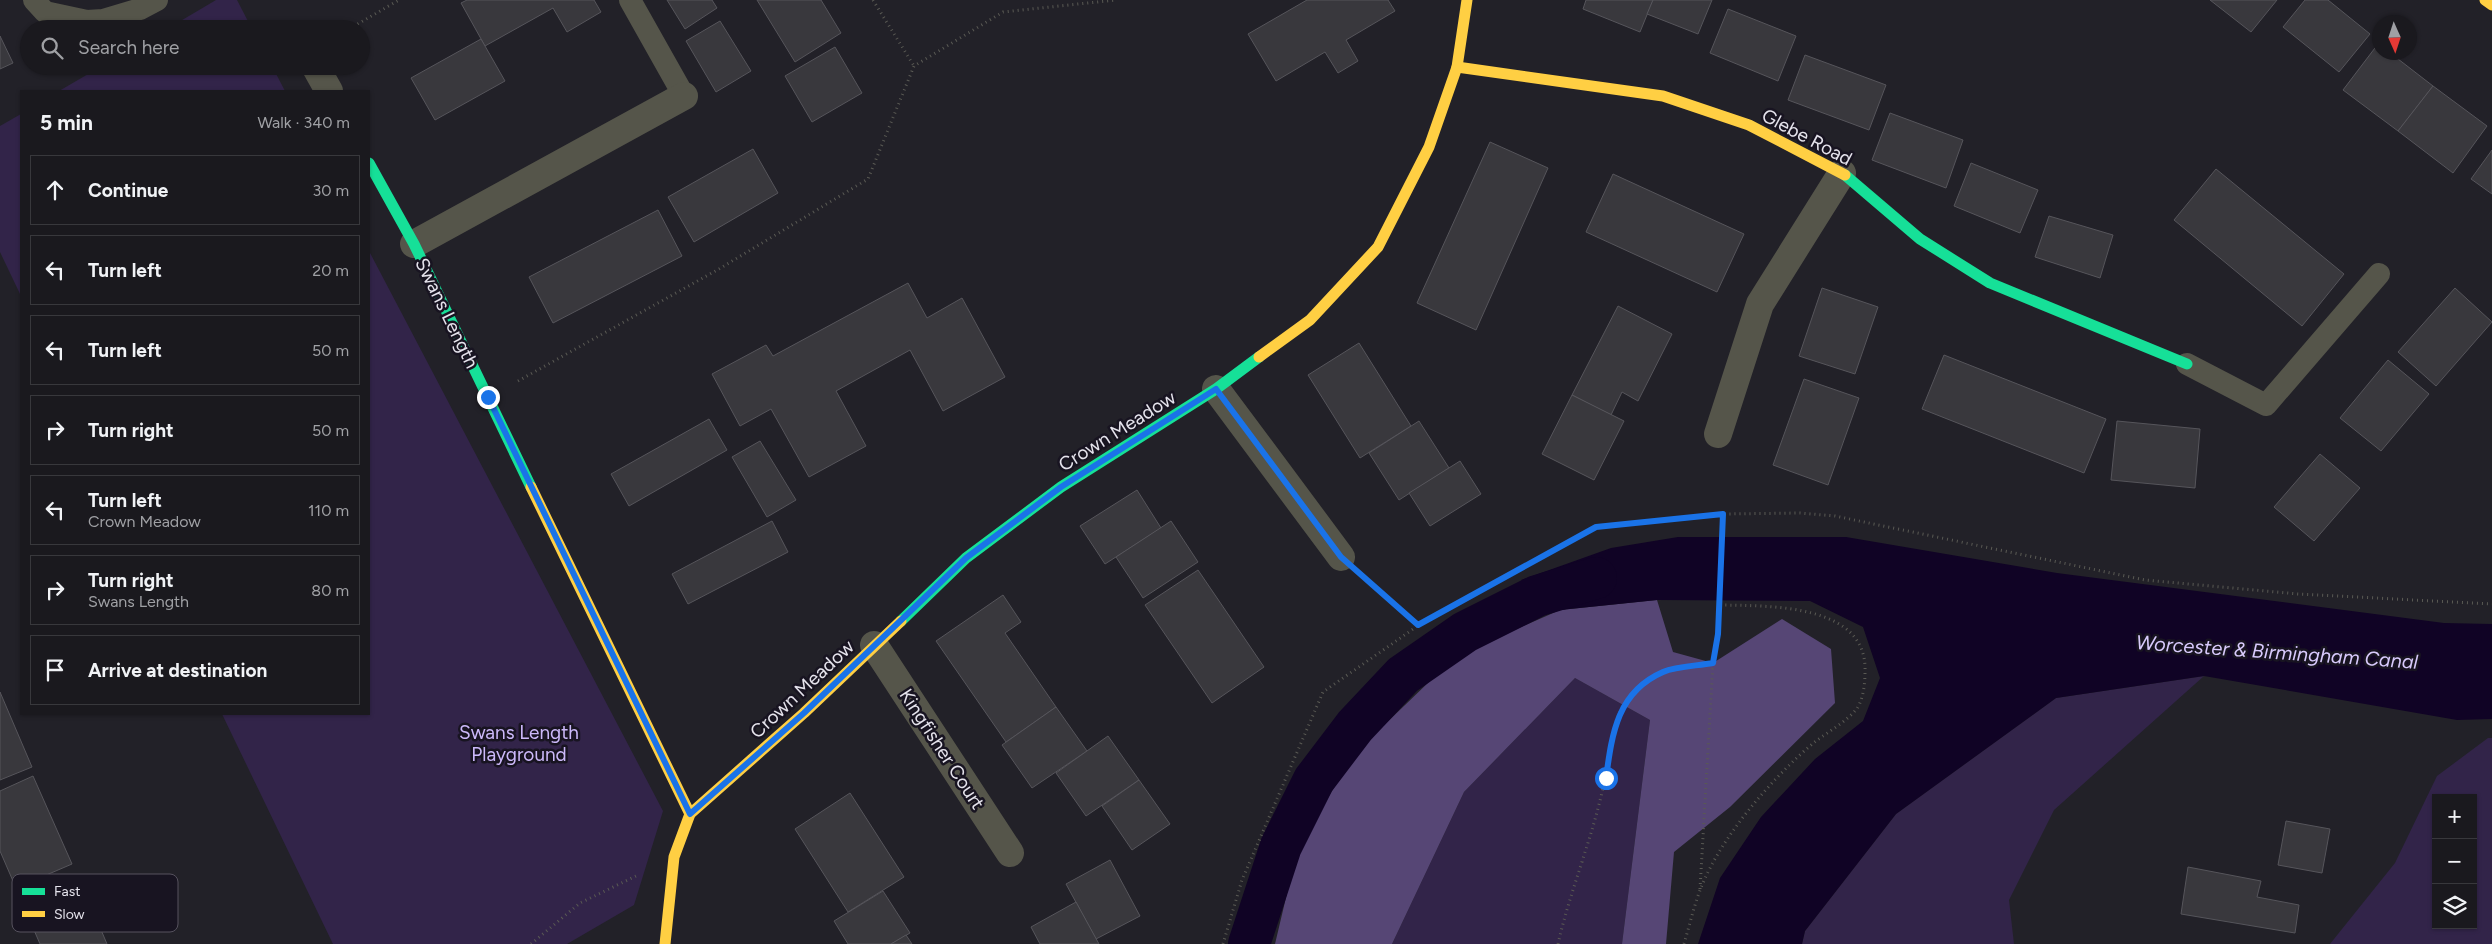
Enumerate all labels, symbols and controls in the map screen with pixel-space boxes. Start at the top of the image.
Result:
north arrow [2372,15,2417,60]
search box [20,20,370,75]
icon: search [38,34,66,62]
text: Search here [78,36,180,59]
street label: Glebe Road [1758,104,1856,170]
text: 5 min [40,110,93,135]
text: Walk · 340 m [257,113,350,132]
icon: ahead [41,176,69,204]
text: Continue [88,179,168,202]
text: 30 m [312,181,349,200]
street label: Swans Length [410,254,484,372]
icon: left [41,256,69,284]
text: Turn left [88,259,162,282]
text: 20 m [312,261,349,280]
icon: left [41,336,69,364]
text: Turn left [88,339,162,362]
text: 50 m [312,341,349,360]
route end [477,386,500,409]
street label: Crown Meadow [1054,386,1180,476]
icon: right [41,416,69,444]
text: Turn right [88,419,174,442]
text: 50 m [312,421,349,440]
text: Turn left [88,489,162,512]
icon: left [41,496,69,524]
text: 110 m [308,501,349,520]
text: Crown Meadow [88,512,201,531]
text: Turn right [88,569,174,592]
icon: right [41,576,69,604]
text: 80 m [311,581,349,600]
text: Swans Length [88,592,189,611]
water label: Worcester & Birmingham Canal [2135,630,2419,674]
street label: Crown Meadow [745,635,859,743]
icon: arrive [41,656,69,684]
text: Arrive at destination [88,659,267,682]
street label: Kingfisher Court [894,684,990,814]
park label: Swans Length Playground [459,721,579,766]
route start [1595,767,1618,790]
map controls [2432,794,2477,929]
button: + [2432,794,2477,839]
button: − [2432,839,2477,884]
legend [12,874,178,932]
text: Fast [54,883,80,900]
button: layers [2432,884,2477,929]
text: Slow [54,906,85,923]

